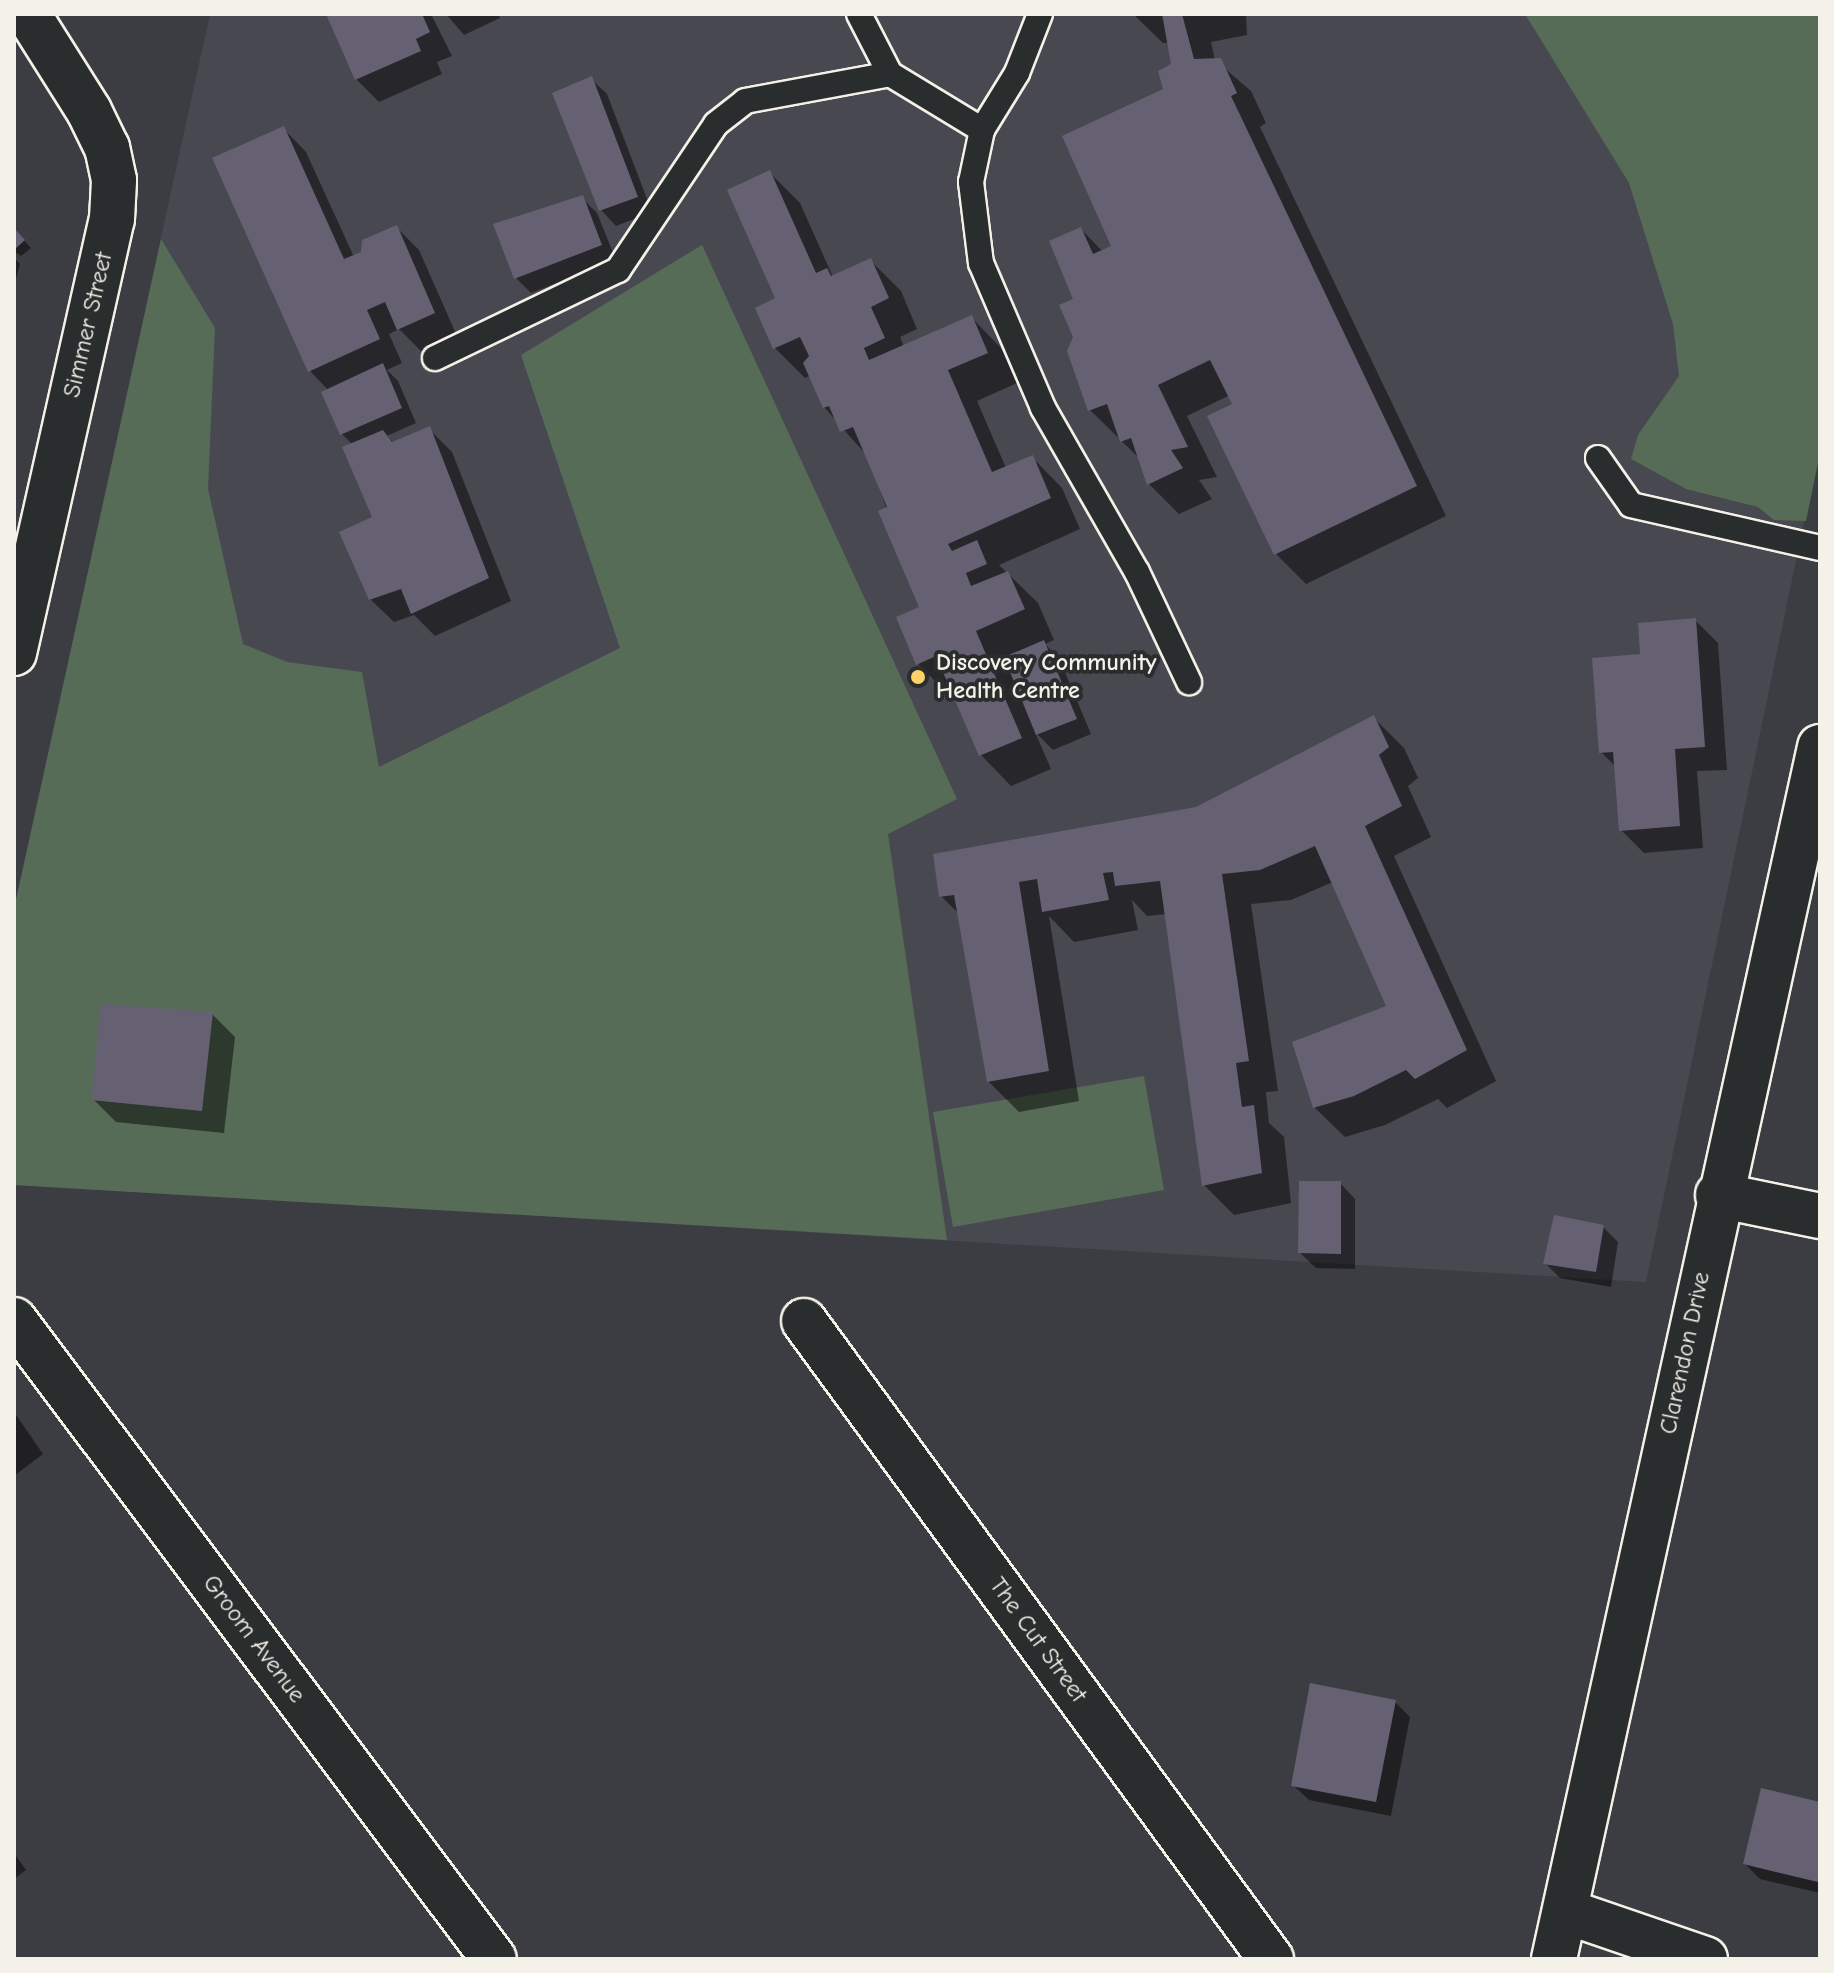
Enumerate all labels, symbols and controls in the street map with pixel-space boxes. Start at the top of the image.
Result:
street label: Simmer Street [57,250,119,400]
place label: Discovery Community Health Centre [936,649,1157,705]
marker: Discovery Community Health Centre [907,666,929,688]
street label: Clarendon Drive [1654,1269,1716,1437]
street label: Groom Avenue [197,1569,311,1709]
street label: The Cut Street [983,1572,1093,1708]

